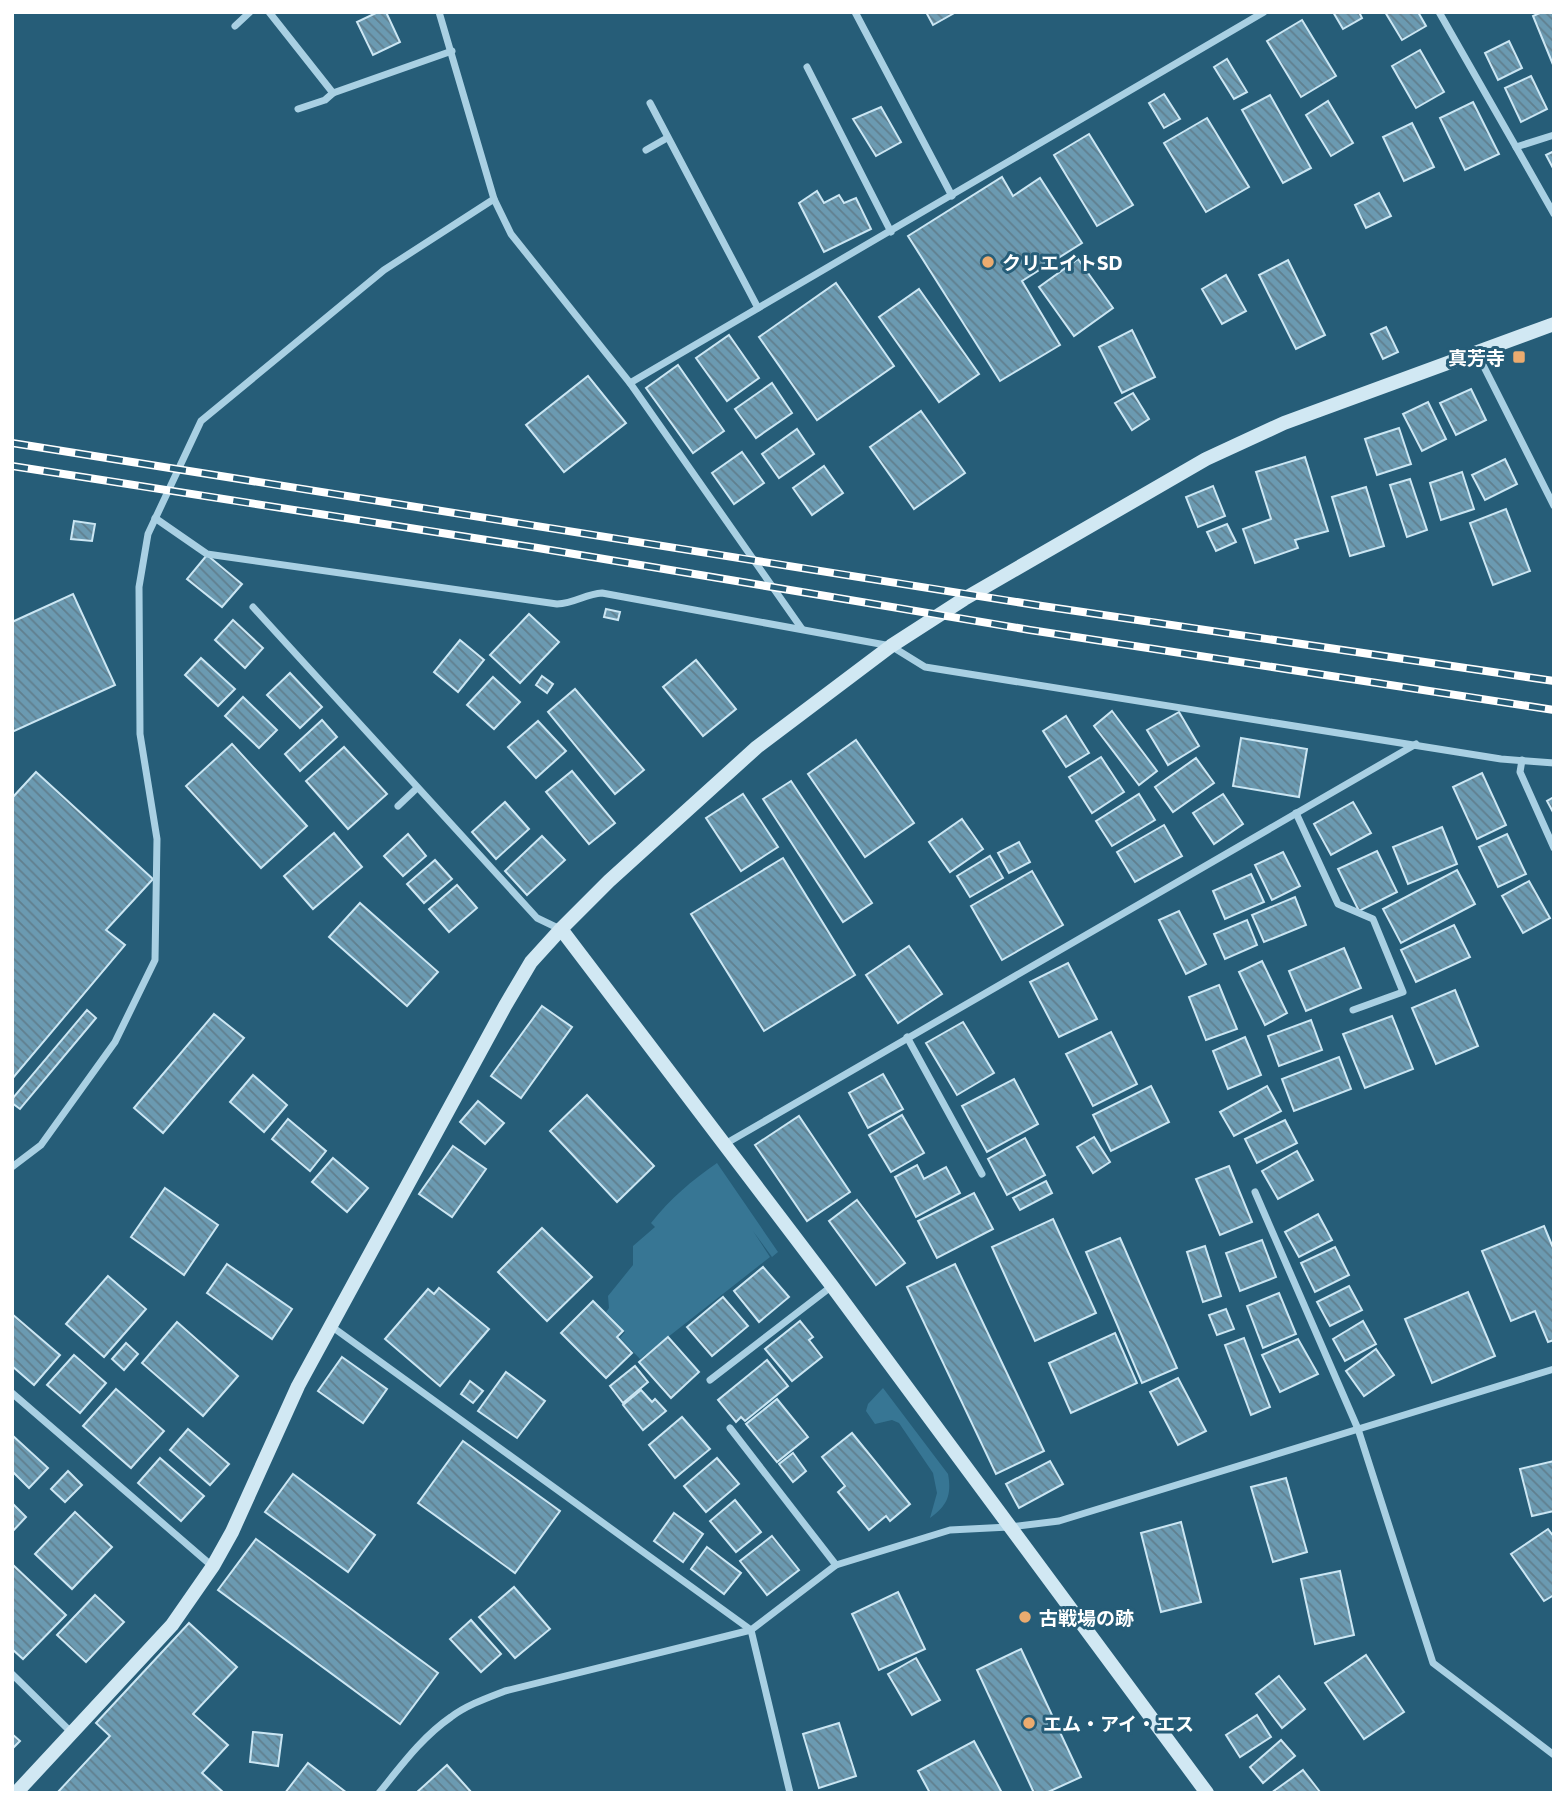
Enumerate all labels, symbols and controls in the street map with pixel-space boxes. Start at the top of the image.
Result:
place label: クリエイトSD [1002,251,1122,274]
marker: クリエイトSD [980,254,996,270]
place label: 真芳寺 [1448,346,1505,369]
marker: 真芳寺 [1511,349,1527,365]
place label: 古戦場の跡 [1039,1606,1134,1629]
marker: 古戦場の跡 [1017,1609,1033,1625]
place label: エム・アイ・エス [1043,1712,1194,1735]
marker: エム・アイ・エス [1021,1715,1037,1731]

